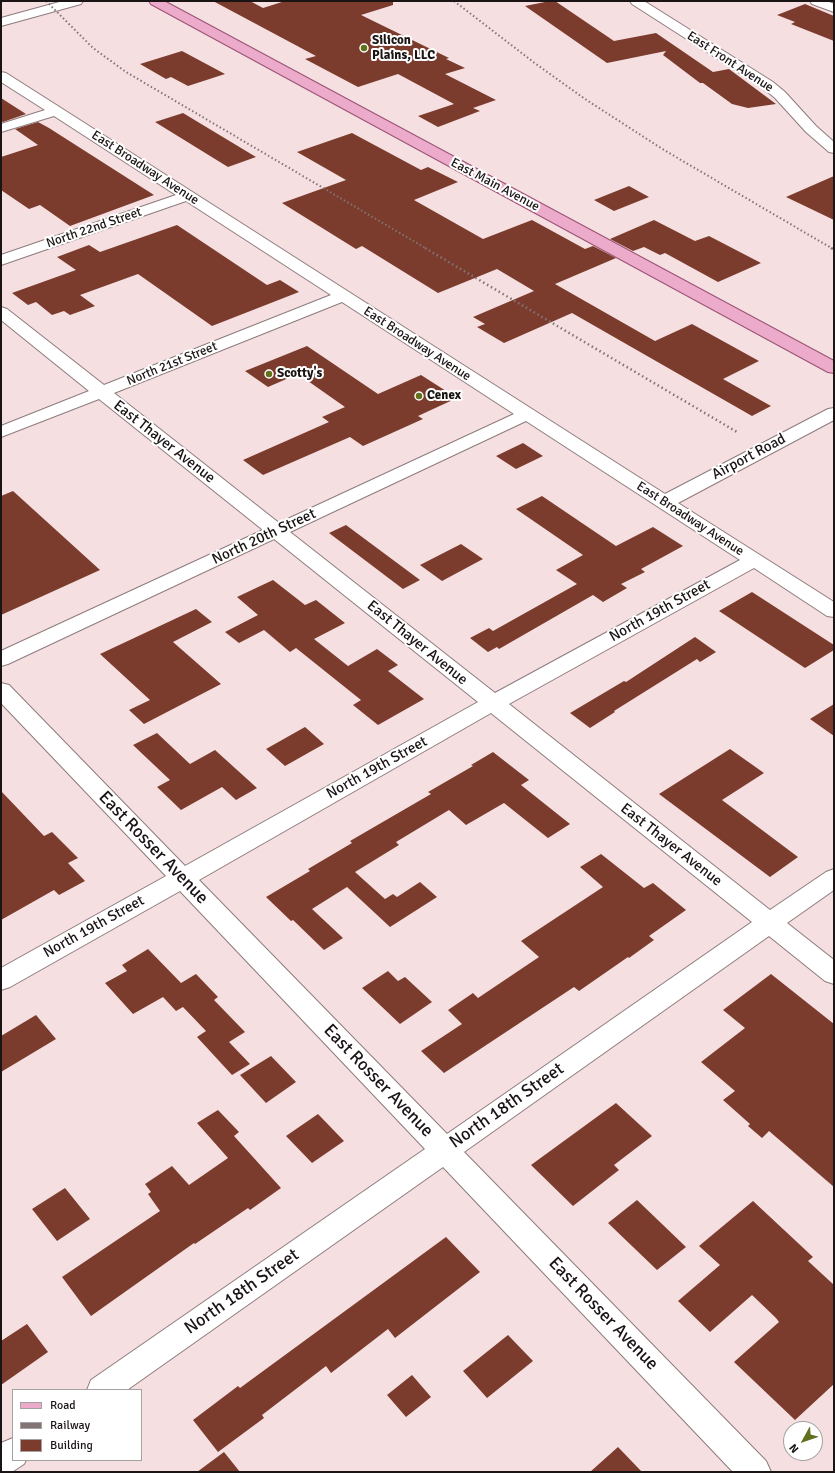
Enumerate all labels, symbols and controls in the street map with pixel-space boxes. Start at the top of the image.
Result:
street label: East Front Avenue [684,28,776,96]
place label: Silicon Plains, LLC [372,33,435,64]
marker: Silicon Plains, LLC [359,43,369,53]
street label: East Broadway Avenue [88,128,202,208]
street label: East Main Avenue [448,155,542,215]
street label: North 22nd Street [44,204,144,252]
street label: East Broadway Avenue [360,304,474,384]
street label: North 21st Street [125,339,219,389]
place label: Scotty's [277,366,322,382]
marker: Scotty's [264,369,274,379]
place label: Cenex [427,388,461,404]
marker: Cenex [414,391,424,401]
street label: East Thayer Avenue [110,397,218,487]
street label: Airport Road [709,430,789,484]
street label: East Broadway Avenue [633,479,747,559]
street label: North 20th Street [209,505,319,569]
street label: North 19th Street [606,576,714,646]
street label: East Thayer Avenue [363,597,471,689]
street label: North 19th Street [323,733,431,803]
street label: East Rosser Avenue [94,787,212,909]
street label: East Thayer Avenue [617,800,725,890]
street label: North 19th Street [40,892,148,962]
street label: East Rosser Avenue [319,1020,437,1142]
street label: North 18th Street [445,1058,569,1154]
street label: North 18th Street [180,1244,304,1340]
street label: East Rosser Avenue [544,1253,662,1375]
legend [12,1389,142,1461]
text: Road [50,1398,76,1413]
text: Railway [50,1418,90,1433]
north arrow [783,1421,823,1461]
text: Building [50,1438,93,1453]
text: N [787,1441,802,1456]

